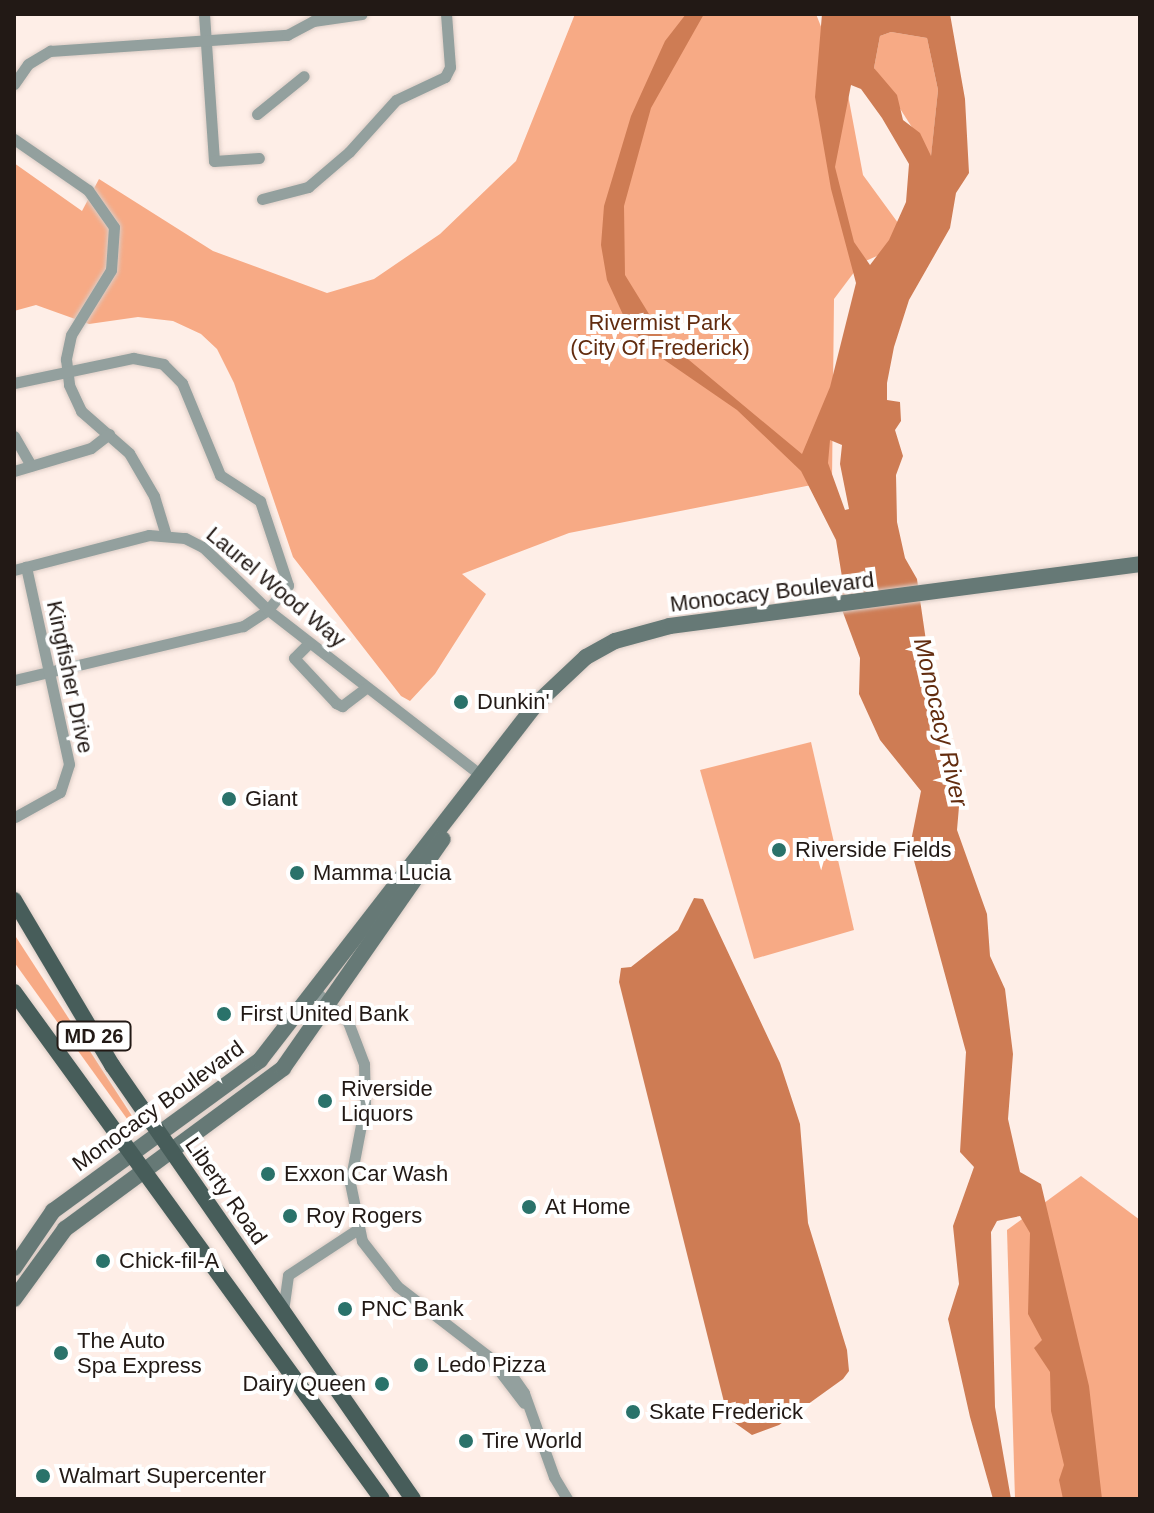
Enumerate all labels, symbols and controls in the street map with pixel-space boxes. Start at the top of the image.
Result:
park label: Rivermist Park (City Of Frederick) [570,309,750,360]
street label: Laurel Wood Way [201,521,351,653]
street label: Monocacy Boulevard [668,566,876,618]
street label: Kingfisher Drive [41,598,99,756]
water label: Monocacy River [908,635,974,809]
place label: Dunkin' [477,689,550,715]
marker: Dunkin' [452,693,470,711]
place label: Giant [245,786,298,812]
marker: Giant [220,790,238,808]
place label: Riverside Fields [795,837,951,863]
marker: Riverside Fields [770,841,788,859]
place label: Mamma Lucia [313,860,451,886]
marker: Mamma Lucia [288,864,306,882]
place label: First United Bank [240,1001,409,1027]
marker: First United Bank [215,1005,233,1023]
road number: MD 26 [56,1020,132,1052]
street label: Monocacy Boulevard [67,1035,249,1177]
place label: Riverside Liquors [341,1075,433,1126]
marker: Riverside Liquors [316,1092,334,1110]
street label: Liberty Road [179,1132,273,1250]
place label: Exxon Car Wash [284,1161,448,1187]
marker: Exxon Car Wash [259,1165,277,1183]
place label: At Home [545,1194,631,1220]
marker: At Home [520,1198,538,1216]
place label: Roy Rogers [306,1203,422,1229]
marker: Roy Rogers [281,1207,299,1225]
place label: Chick-fil-A [119,1248,219,1274]
marker: Chick-fil-A [94,1252,112,1270]
place label: PNC Bank [361,1296,464,1322]
marker: PNC Bank [336,1300,354,1318]
place label: The Auto Spa Express [77,1327,202,1378]
marker: The Auto Spa Express [52,1344,70,1362]
place label: Ledo Pizza [437,1352,546,1378]
marker: Ledo Pizza [412,1356,430,1374]
place label: Dairy Queen [242,1371,366,1397]
marker: Dairy Queen [373,1375,391,1393]
place label: Skate Frederick [649,1399,803,1425]
marker: Skate Frederick [624,1403,642,1421]
place label: Tire World [482,1428,582,1454]
marker: Tire World [457,1432,475,1450]
place label: Walmart Supercenter [59,1463,266,1489]
marker: Walmart Supercenter [34,1467,52,1485]

